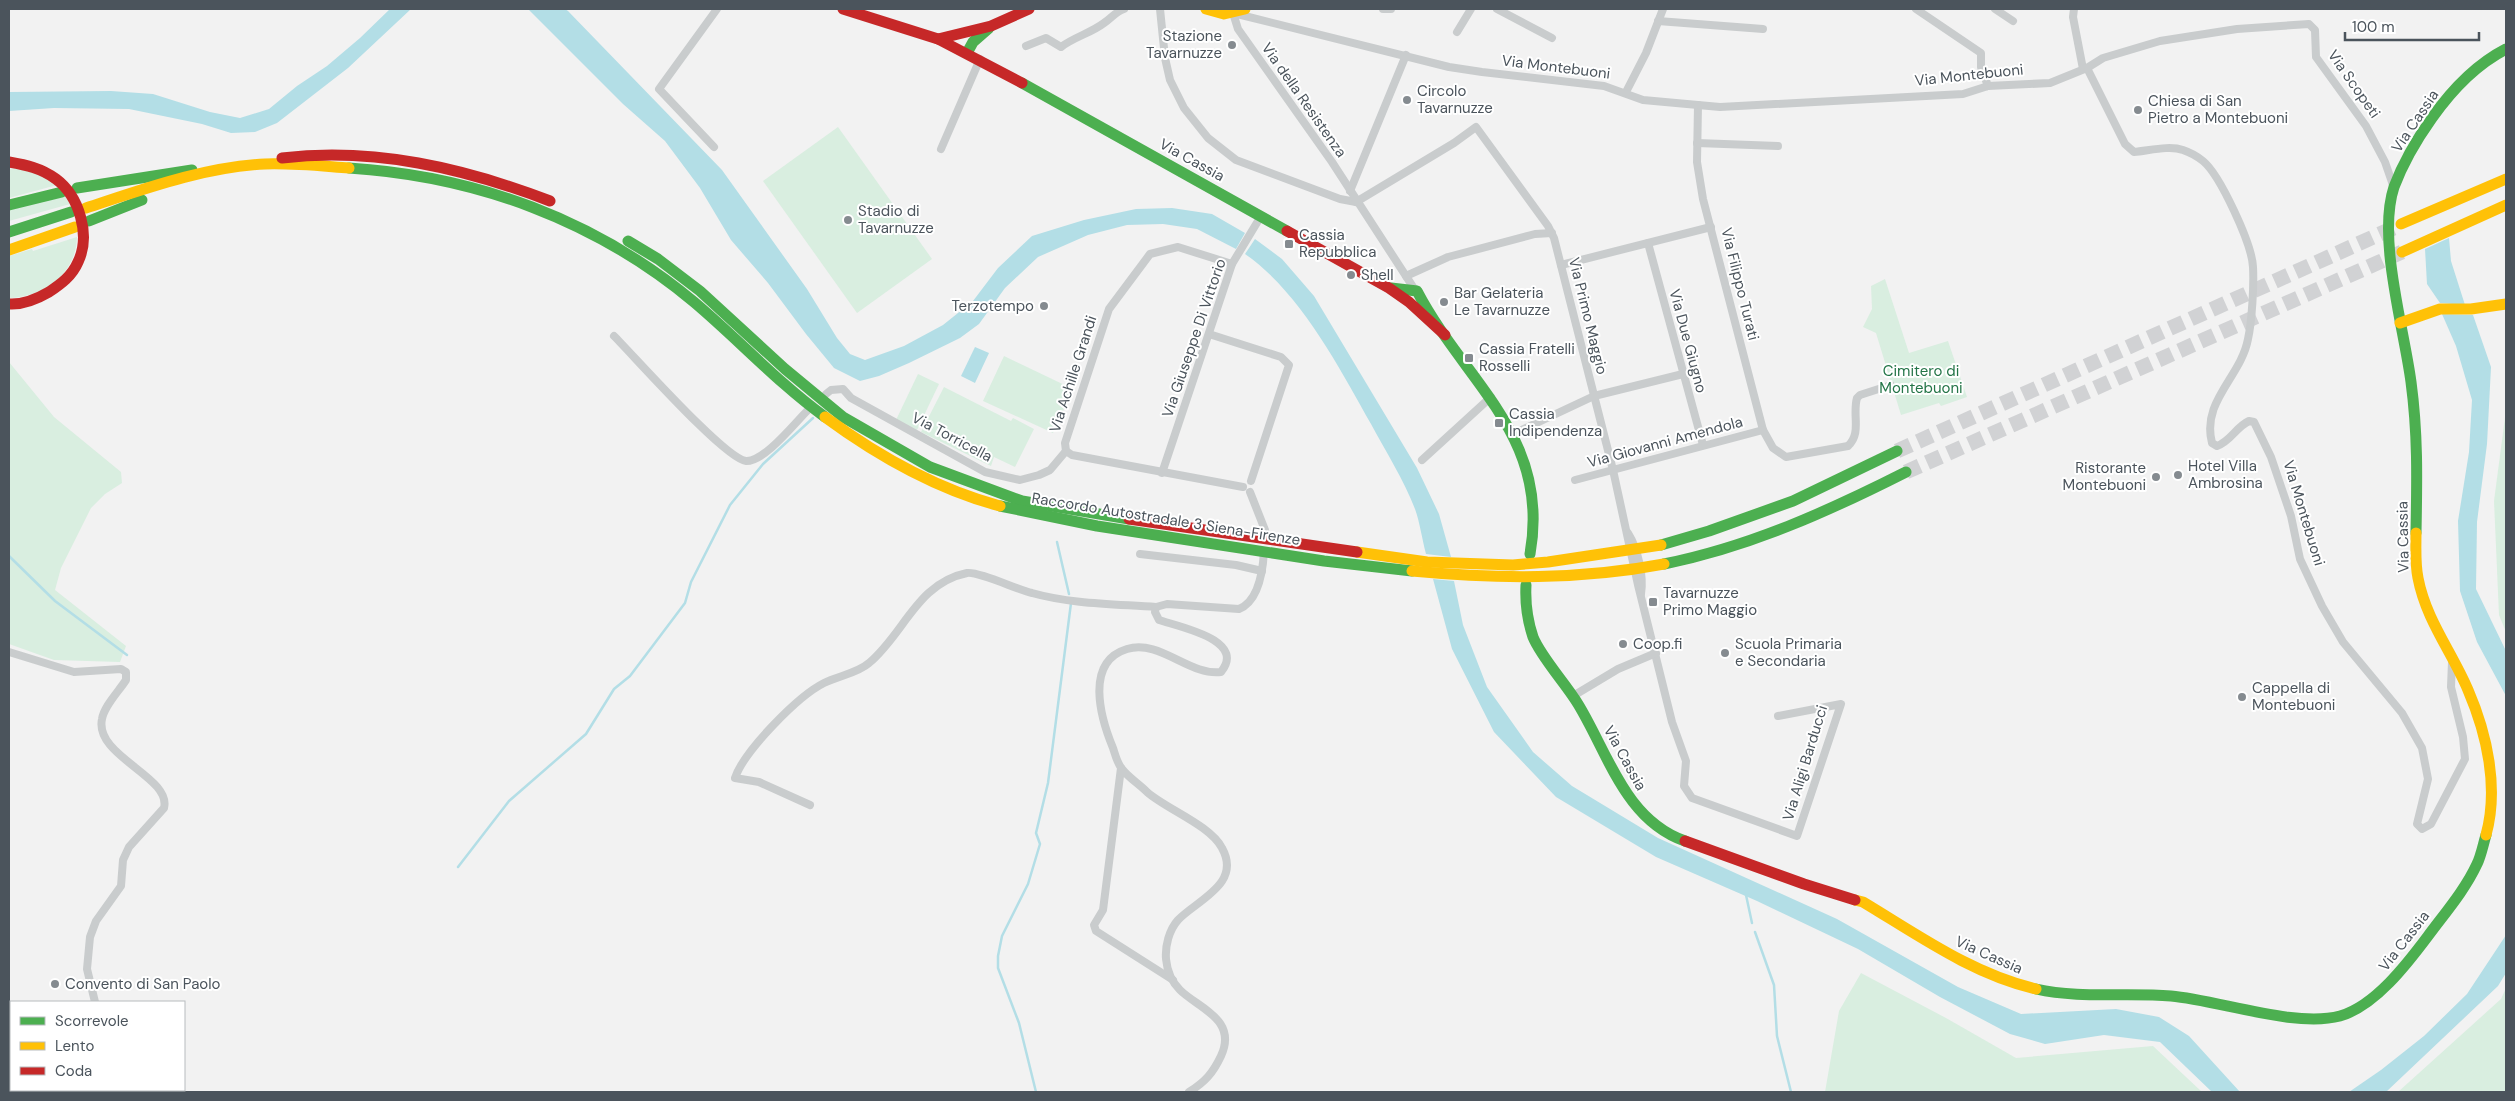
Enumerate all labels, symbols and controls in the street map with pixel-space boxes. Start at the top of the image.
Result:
scale bar [2345,10,2479,42]
text: 100 m [2352,17,2395,37]
place label: Stazione Tavarnuzze [1146,26,1222,63]
marker: Stazione Tavarnuzze [1226,39,1238,51]
street label: Via della Resistenza [1257,39,1351,161]
street label: Via Scopeti [2323,46,2385,122]
street label: Via Montebuoni [1501,50,1611,84]
street label: Via Montebuoni [1914,59,2024,91]
place label: Circolo Tavarnuzze [1417,81,1493,118]
street label: Via Cassia [2387,86,2443,156]
place label: Chiesa di San Pietro a Montebuoni [2148,91,2288,128]
marker: Circolo Tavarnuzze [1401,94,1413,106]
marker: Chiesa di San Pietro a Montebuoni [2132,104,2144,116]
street label: Via Cassia [1156,134,1228,186]
place label: Stadio di Tavarnuzze [858,201,934,238]
marker: Stadio di Tavarnuzze [842,214,854,226]
place label: Cassia Repubblica [1299,225,1376,262]
street label: Via Filippo Turati [1716,226,1764,342]
marker: Cassia Repubblica [1283,238,1295,250]
street label: Via Primo Maggio [1564,255,1612,377]
street label: Via Giuseppe Di Vittorio [1157,256,1231,420]
place label: Shell [1361,265,1394,285]
marker: Shell [1345,269,1357,281]
place label: Bar Gelateria Le Tavarnuzze [1454,283,1550,320]
street label: Via Due Giugno [1665,287,1711,395]
place label: Terzotempo [952,296,1034,316]
marker: Bar Gelateria Le Tavarnuzze [1438,296,1450,308]
marker: Terzotempo [1038,300,1050,312]
street label: Via Achille Grandi [1045,313,1101,435]
place label: Cassia Fratelli Rosselli [1479,339,1575,376]
marker: Cassia Fratelli Rosselli [1463,352,1475,364]
park label: Cimitero di Montebuoni [1879,361,1963,398]
place label: Cassia Indipendenza [1509,404,1602,441]
street label: Via Torricella [908,407,996,467]
street label: Via Giovanni Amendola [1585,412,1745,472]
marker: Cassia Indipendenza [1493,417,1505,429]
place label: Hotel Villa Ambrosina [2188,456,2263,493]
place label: Ristorante Montebuoni [2063,458,2146,495]
street label: Via Montebuoni [2278,458,2330,568]
marker: Hotel Villa Ambrosina [2172,469,2184,481]
marker: Ristorante Montebuoni [2150,471,2162,483]
street label: Raccordo Autostradale 3 Siena-Firenze [1030,488,1302,550]
street label: Via Cassia [2392,501,2414,573]
place label: Tavarnuzze Primo Maggio [1663,583,1757,620]
marker: Tavarnuzze Primo Maggio [1647,596,1659,608]
place label: Coop.fi [1633,634,1682,654]
place label: Scuola Primaria e Secondaria [1735,634,1842,671]
marker: Coop.fi [1617,638,1629,650]
marker: Scuola Primaria e Secondaria [1719,647,1731,659]
place label: Cappella di Montebuoni [2252,678,2335,715]
marker: Cappella di Montebuoni [2236,691,2248,703]
street label: Via Aligi Barducci [1778,703,1832,823]
street label: Via Cassia [1599,722,1651,794]
street label: Via Cassia [2374,907,2434,975]
street label: Via Cassia [1952,931,2026,979]
place label: Convento di San Paolo [65,974,221,994]
marker: Convento di San Paolo [49,978,61,990]
legend [10,1001,185,1091]
text: Scorrevole [55,1011,129,1031]
text: Lento [55,1036,94,1056]
text: Coda [55,1061,92,1081]

